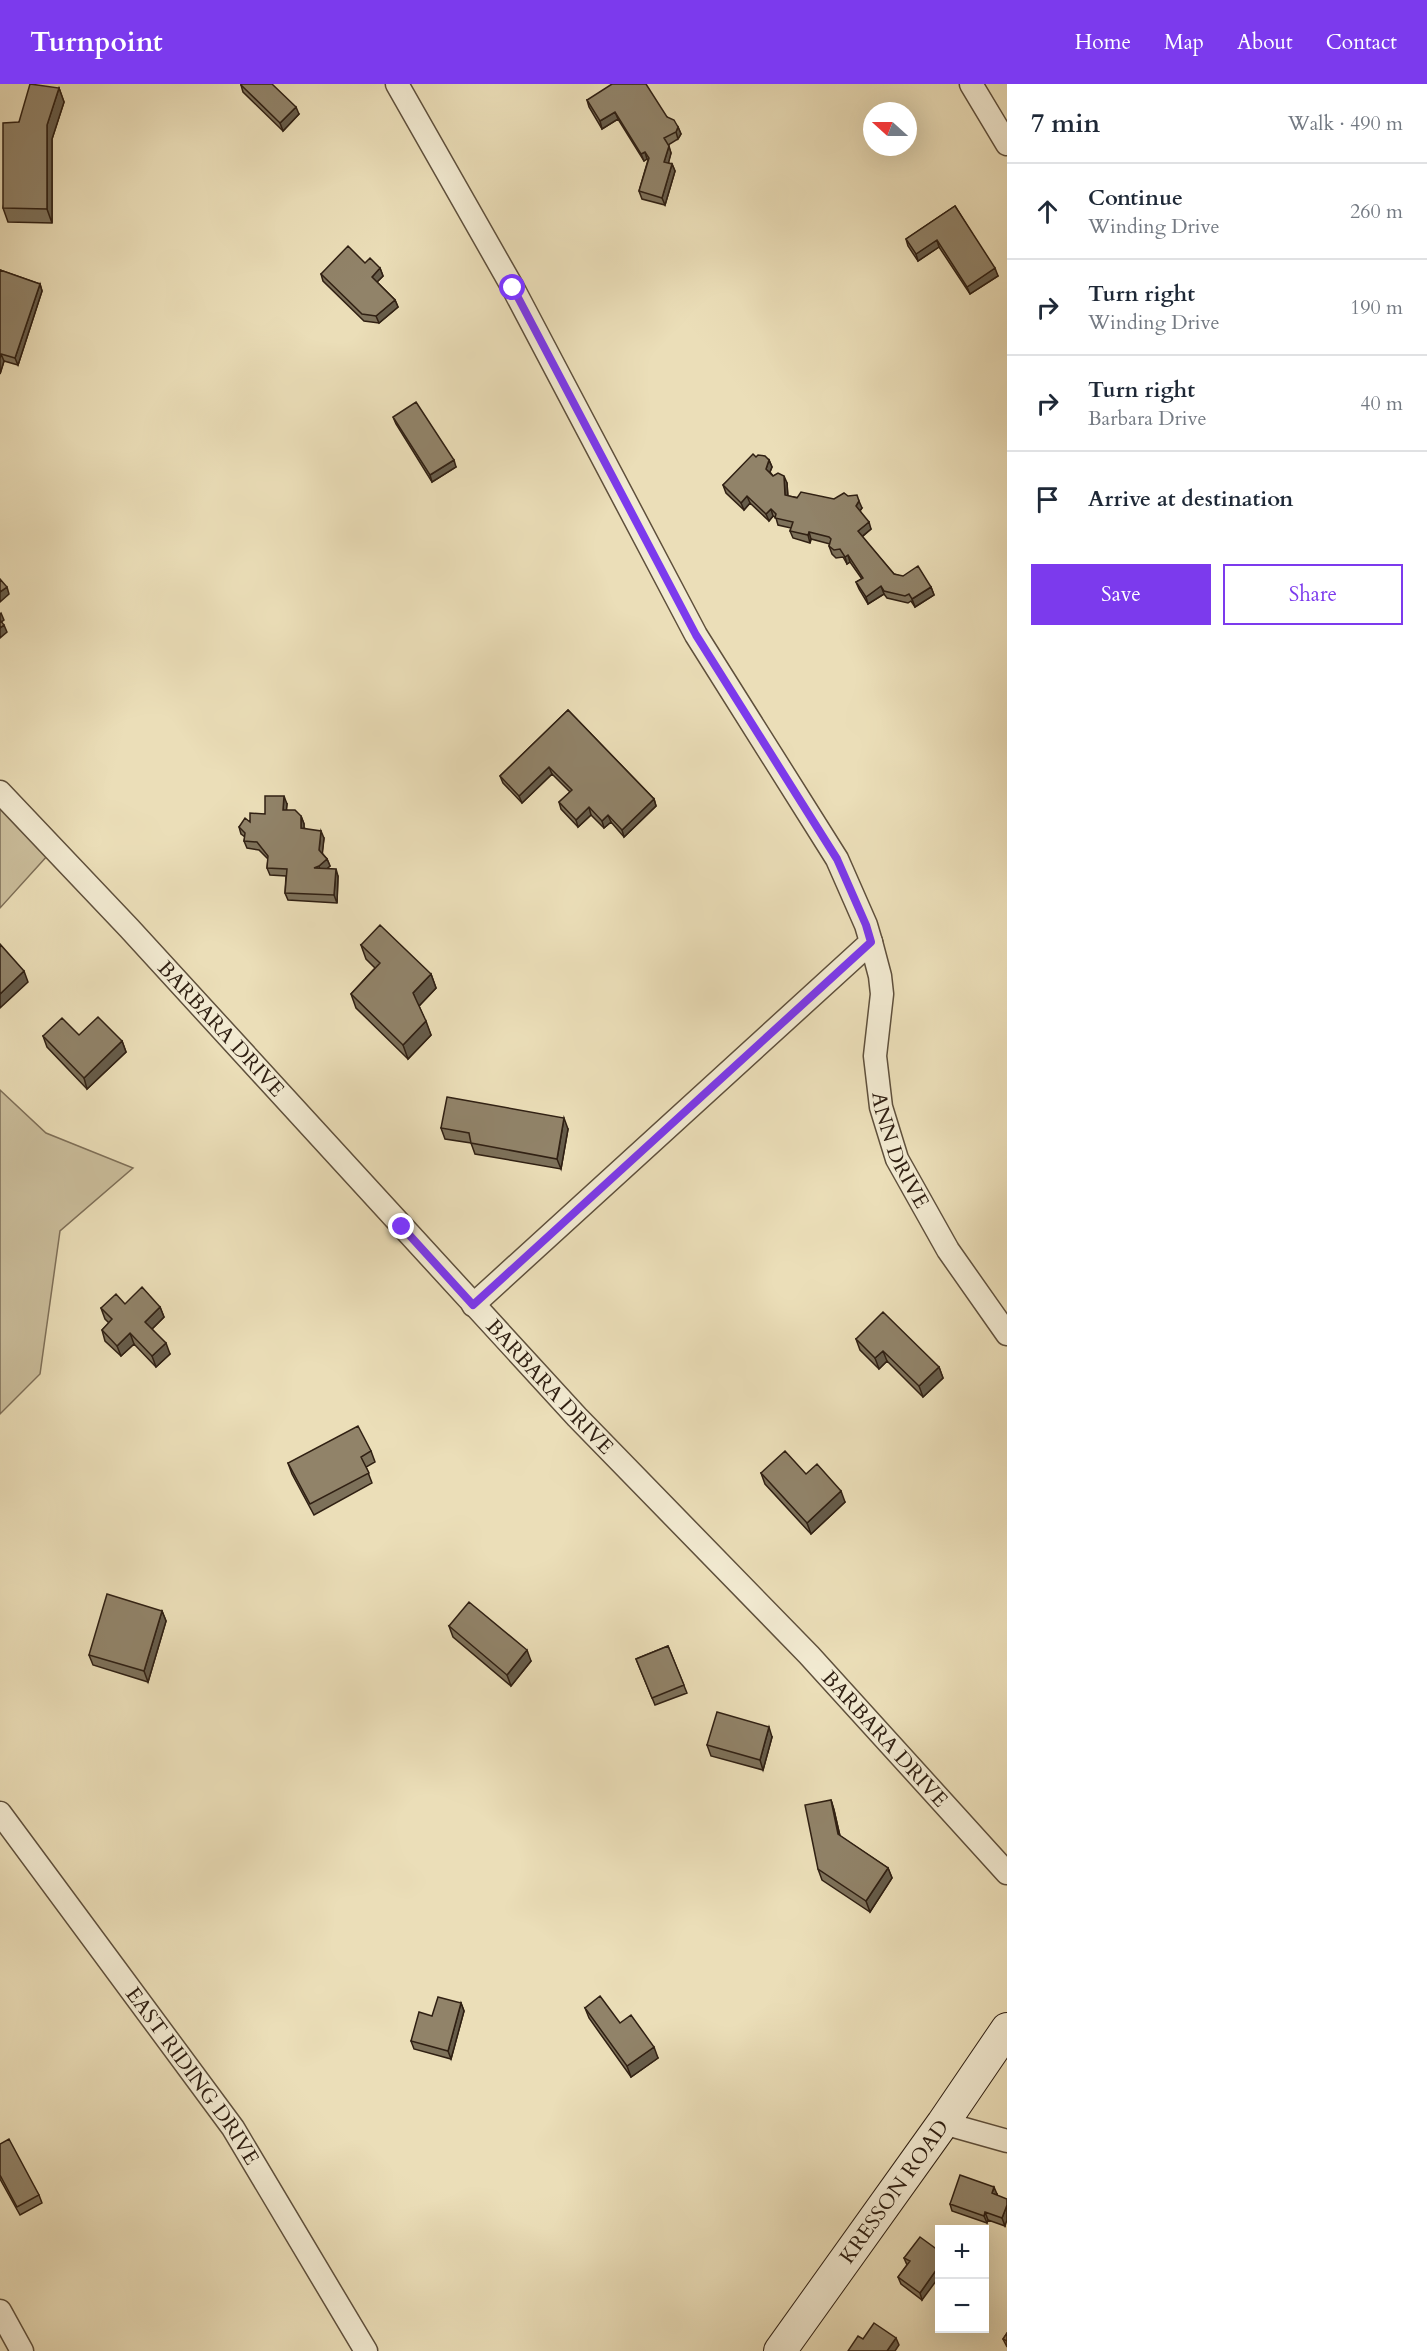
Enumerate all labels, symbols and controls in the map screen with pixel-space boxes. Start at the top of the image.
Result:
text: Turnpoint [30,23,163,61]
text: Home [1075,28,1131,57]
text: Map [1164,28,1204,57]
text: About [1237,28,1293,57]
text: Contact [1326,28,1397,57]
north arrow [863,102,917,156]
text: 7 min [1031,106,1100,141]
text: Walk · 490 m [1288,110,1403,137]
text: Continue [1088,183,1183,213]
icon: ahead [1031,195,1064,228]
text: 260 m [1350,198,1403,225]
text: Winding Drive [1088,213,1220,240]
route start [499,274,525,300]
text: Turn right [1088,279,1195,309]
icon: right [1031,291,1064,324]
text: 190 m [1350,294,1403,321]
text: Winding Drive [1088,309,1220,336]
text: Turn right [1088,375,1195,405]
icon: right [1031,387,1064,420]
text: 40 m [1360,390,1403,417]
text: Barbara Drive [1088,405,1207,432]
icon: arrive [1031,483,1064,516]
text: Arrive at destination [1088,484,1293,514]
button: Save [1031,564,1211,625]
button: Share [1223,564,1403,625]
street label: BARBARA DRIVE [151,955,291,1104]
street label: ANN DRIVE [864,1091,936,1214]
route end [388,1213,414,1239]
street label: BARBARA DRIVE [479,1313,620,1461]
street label: BARBARA DRIVE [815,1664,954,1814]
street label: EAST RIDING DRIVE [119,1981,266,2171]
street label: KRESSON ROAD [833,2114,956,2270]
map controls [935,2225,989,2333]
button: + [935,2225,989,2279]
button: − [935,2279,989,2333]

